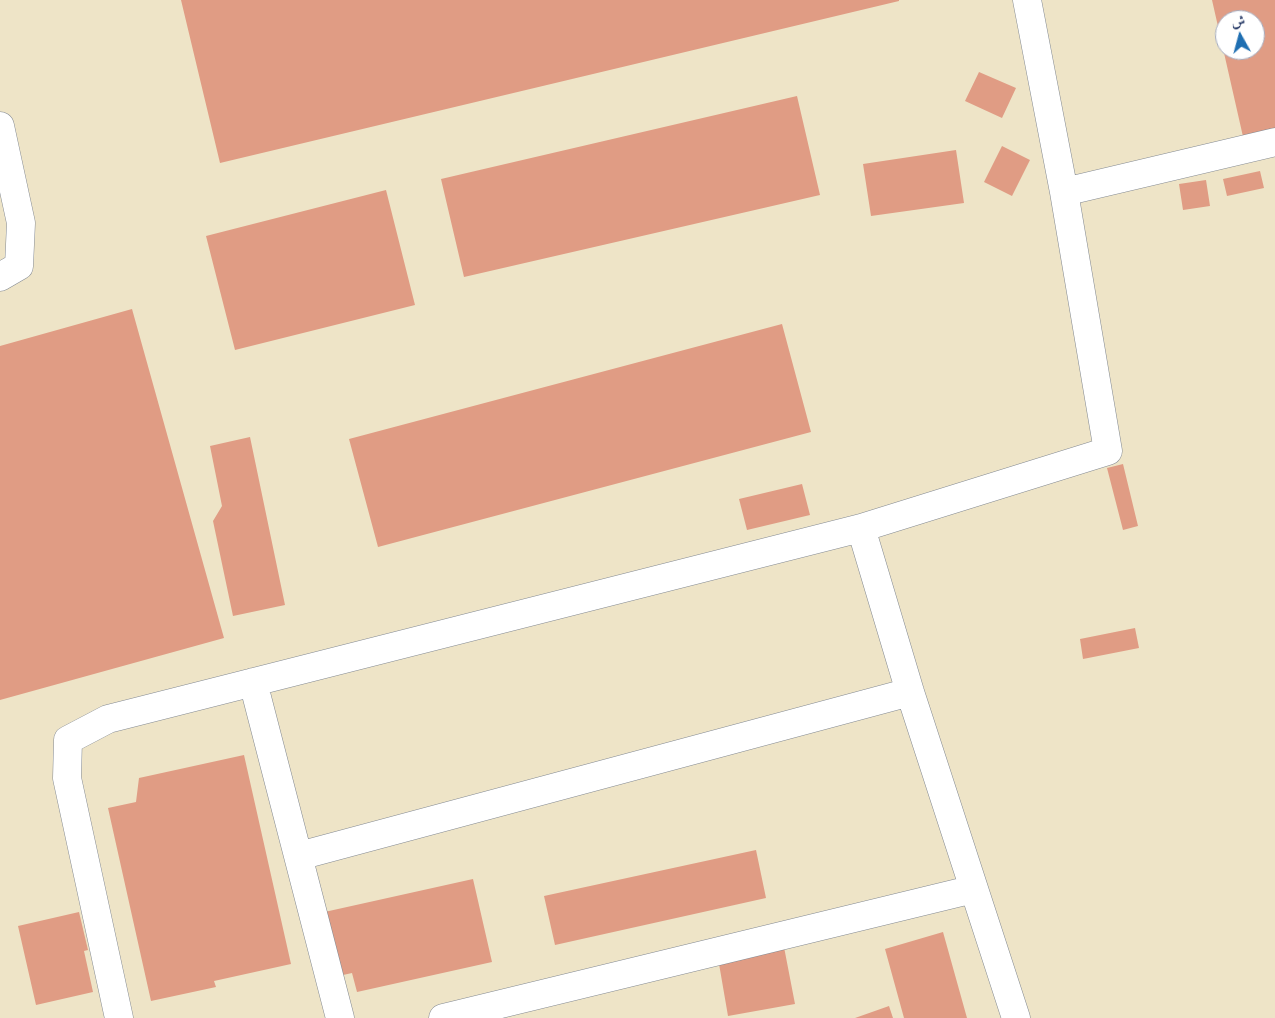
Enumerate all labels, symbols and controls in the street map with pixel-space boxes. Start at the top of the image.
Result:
north arrow [1215,10,1265,60]
text: ش [1230,10,1246,32]

